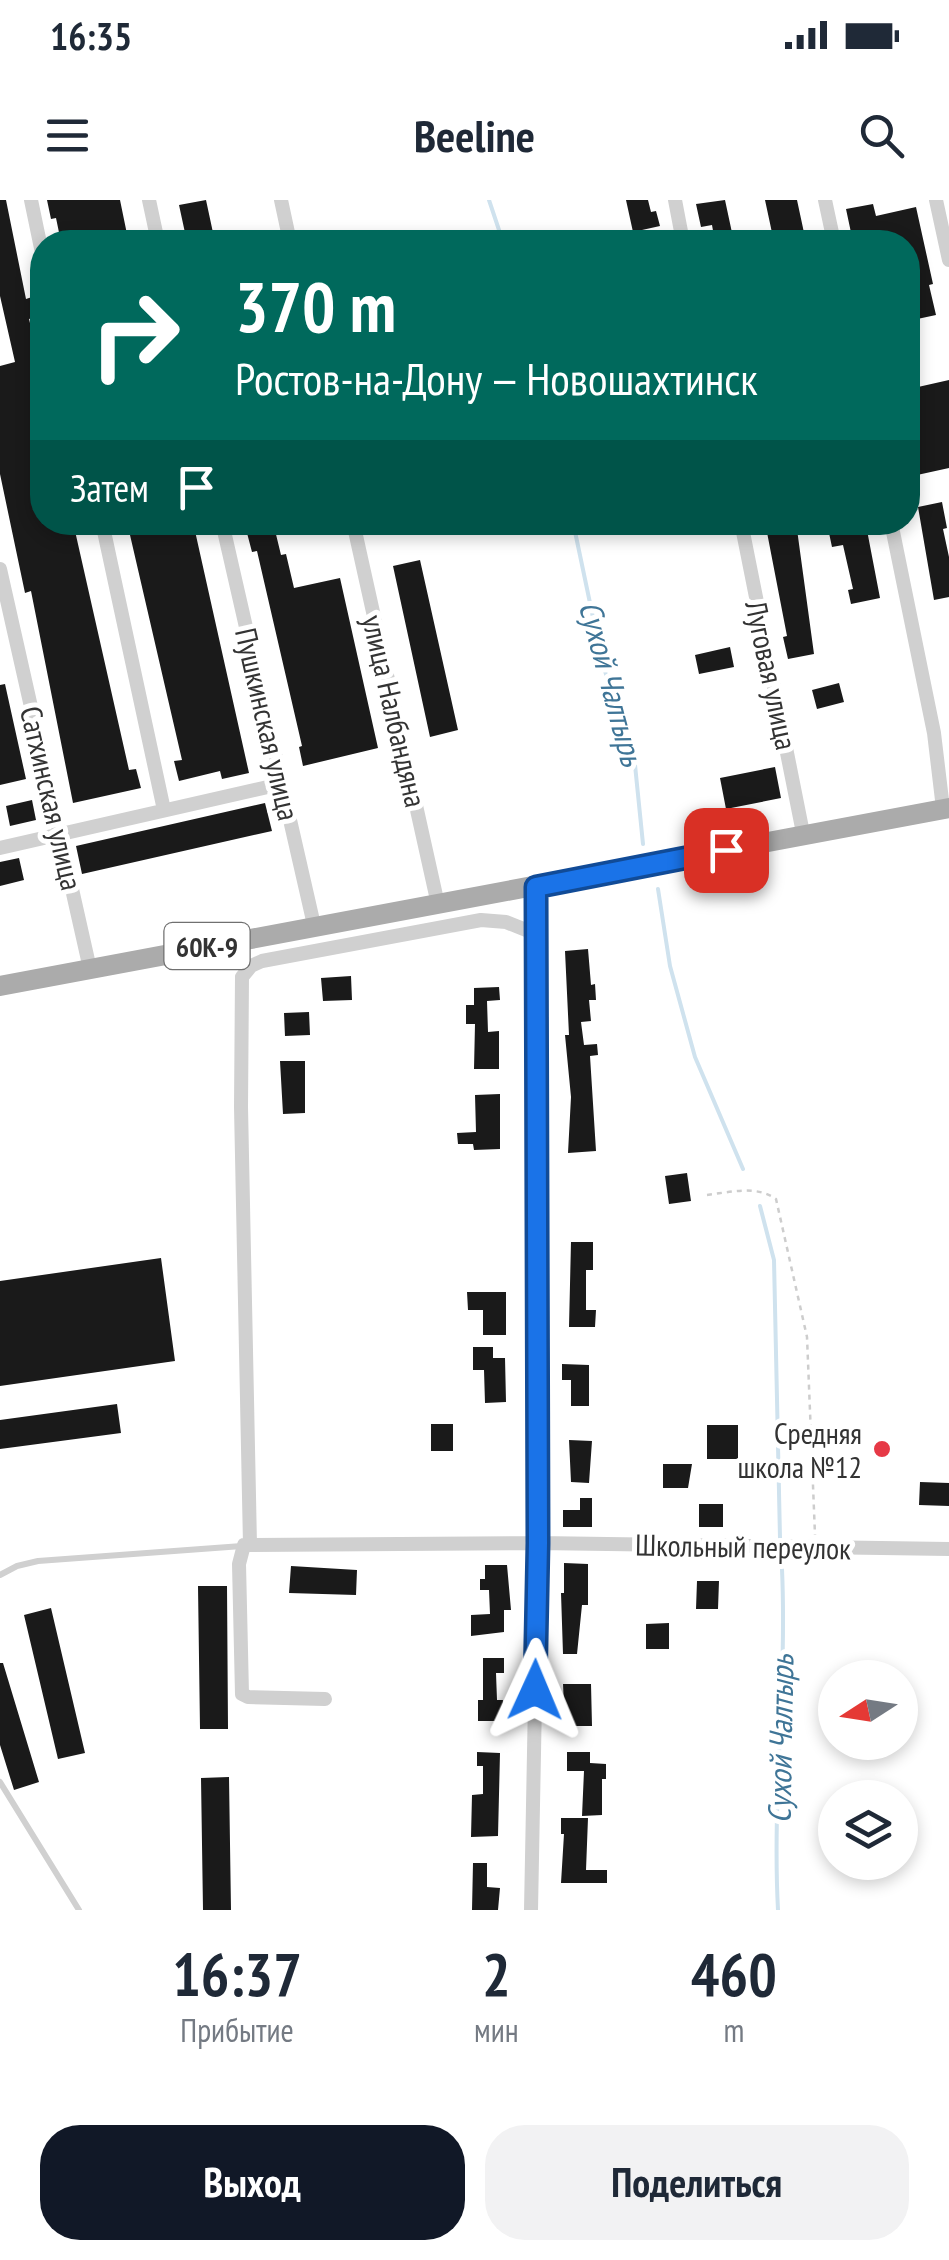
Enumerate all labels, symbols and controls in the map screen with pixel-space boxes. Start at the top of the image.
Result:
text: 16:35 [50,11,132,60]
text: Beeline [414,106,535,164]
icon: menu [40,108,95,163]
icon: search [854,108,909,163]
text: 370 m [235,261,396,351]
icon: right [70,270,200,400]
text: Ростов-на-Дону — Новошахтинск [235,349,758,407]
icon: arrive [169,460,224,515]
text: Затем [70,463,149,512]
water label: Сухой Чалтырь [570,596,654,771]
street label: Луговая улица [737,596,807,753]
street label: улица Налбандяна [354,611,436,811]
street label: Пушкинская улица [227,624,309,824]
street label: Сатхинская улица [12,702,92,894]
pin [684,808,769,893]
icon: arrive [699,823,754,878]
road number: 60К-9 [164,923,250,969]
place label: Средняя школа №12 [738,1413,862,1486]
marker: Средняя школа №12 [871,1438,893,1460]
street label: Школьный переулок [635,1525,851,1567]
position arrow [483,1638,587,1742]
water label: Сухой Чалтырь [758,1653,802,1824]
north arrow [818,1660,918,1760]
map controls [818,1660,918,1880]
button: layers [818,1780,918,1880]
text: 16:37 [172,1935,302,2013]
text: 2 [482,1935,511,2013]
text: 460 [691,1935,777,2013]
text: Прибытие [180,2009,294,2051]
text: мин [474,2009,519,2051]
text: m [723,2009,744,2051]
button: Выход [40,2125,465,2240]
button: Поделиться [485,2125,909,2240]

